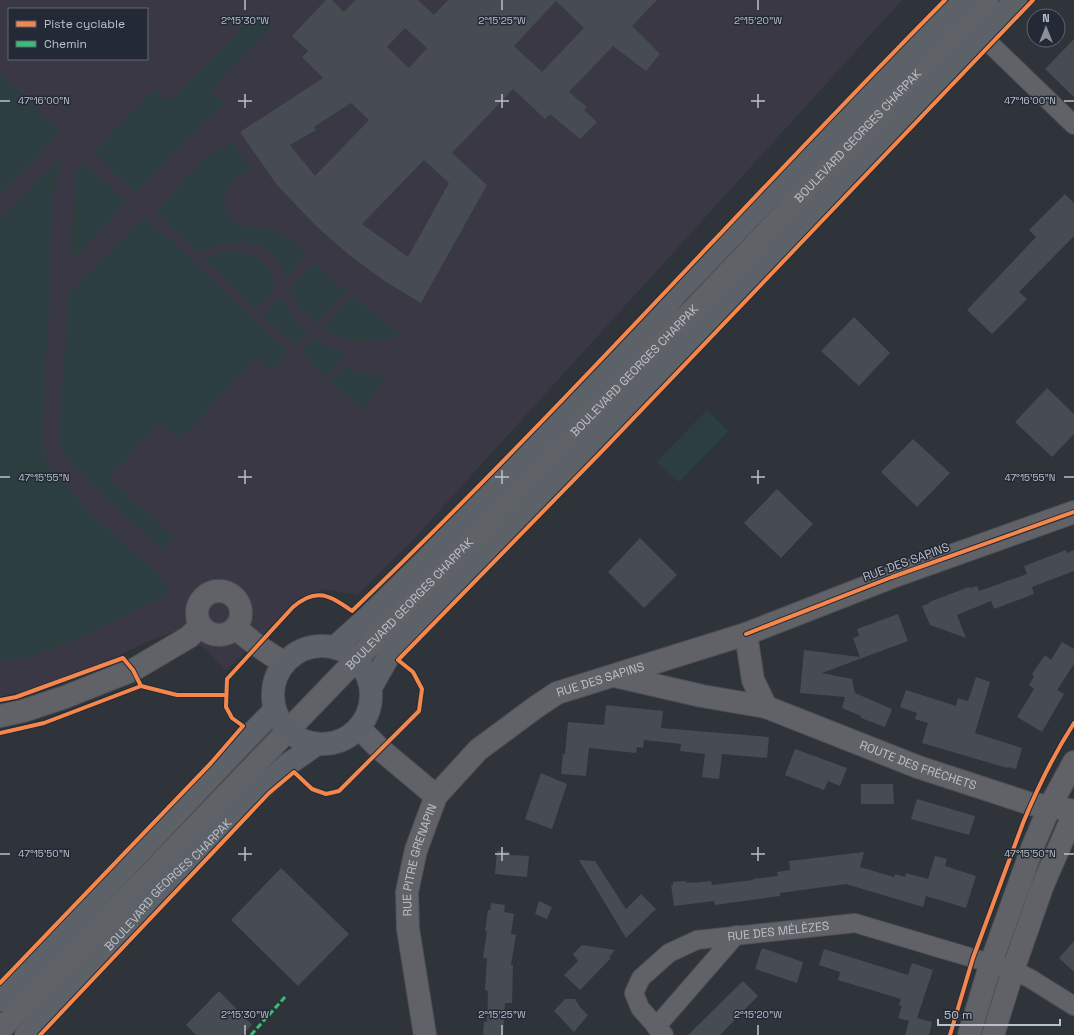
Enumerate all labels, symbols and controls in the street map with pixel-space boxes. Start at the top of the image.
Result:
legend [8,8,148,60]
north arrow [1026,8,1066,48]
text: N [1042,11,1050,25]
text: 2°15'30"W [221,14,269,27]
text: 2°15'25"W [478,14,526,27]
text: 2°15'20"W [734,14,782,27]
text: Piste cyclable [44,16,125,32]
text: Chemin [44,36,87,52]
street label: BOULEVARD GEORGES CHARPAK [791,66,925,206]
text: 47°16'00"N [18,94,70,107]
text: 47°16'00"N [1004,94,1056,107]
street label: BOULEVARD GEORGES CHARPAK [567,301,702,440]
text: 47°15'55"N [19,471,69,484]
text: 47°15'55"N [1005,471,1055,484]
street label: BOULEVARD GEORGES CHARPAK [342,534,477,674]
street label: RUE DES SAPINS [861,539,951,585]
street label: RUE DES SAPINS [554,658,646,701]
street label: ROUTE DES FRÉCHETS [857,737,978,794]
street label: RUE PITRE GRENAPIN [399,802,440,917]
street label: BOULEVARD GEORGES CHARPAK [101,815,236,954]
text: 47°15'50"N [18,847,70,860]
text: 47°15'50"N [1004,847,1056,860]
street label: RUE DES MÉLÈZES [727,918,830,945]
scale bar [938,1001,1060,1027]
text: 50 m [944,1007,972,1023]
text: 2°15'30"W [221,1008,269,1021]
text: 2°15'25"W [478,1008,526,1021]
text: 2°15'20"W [734,1008,782,1021]

